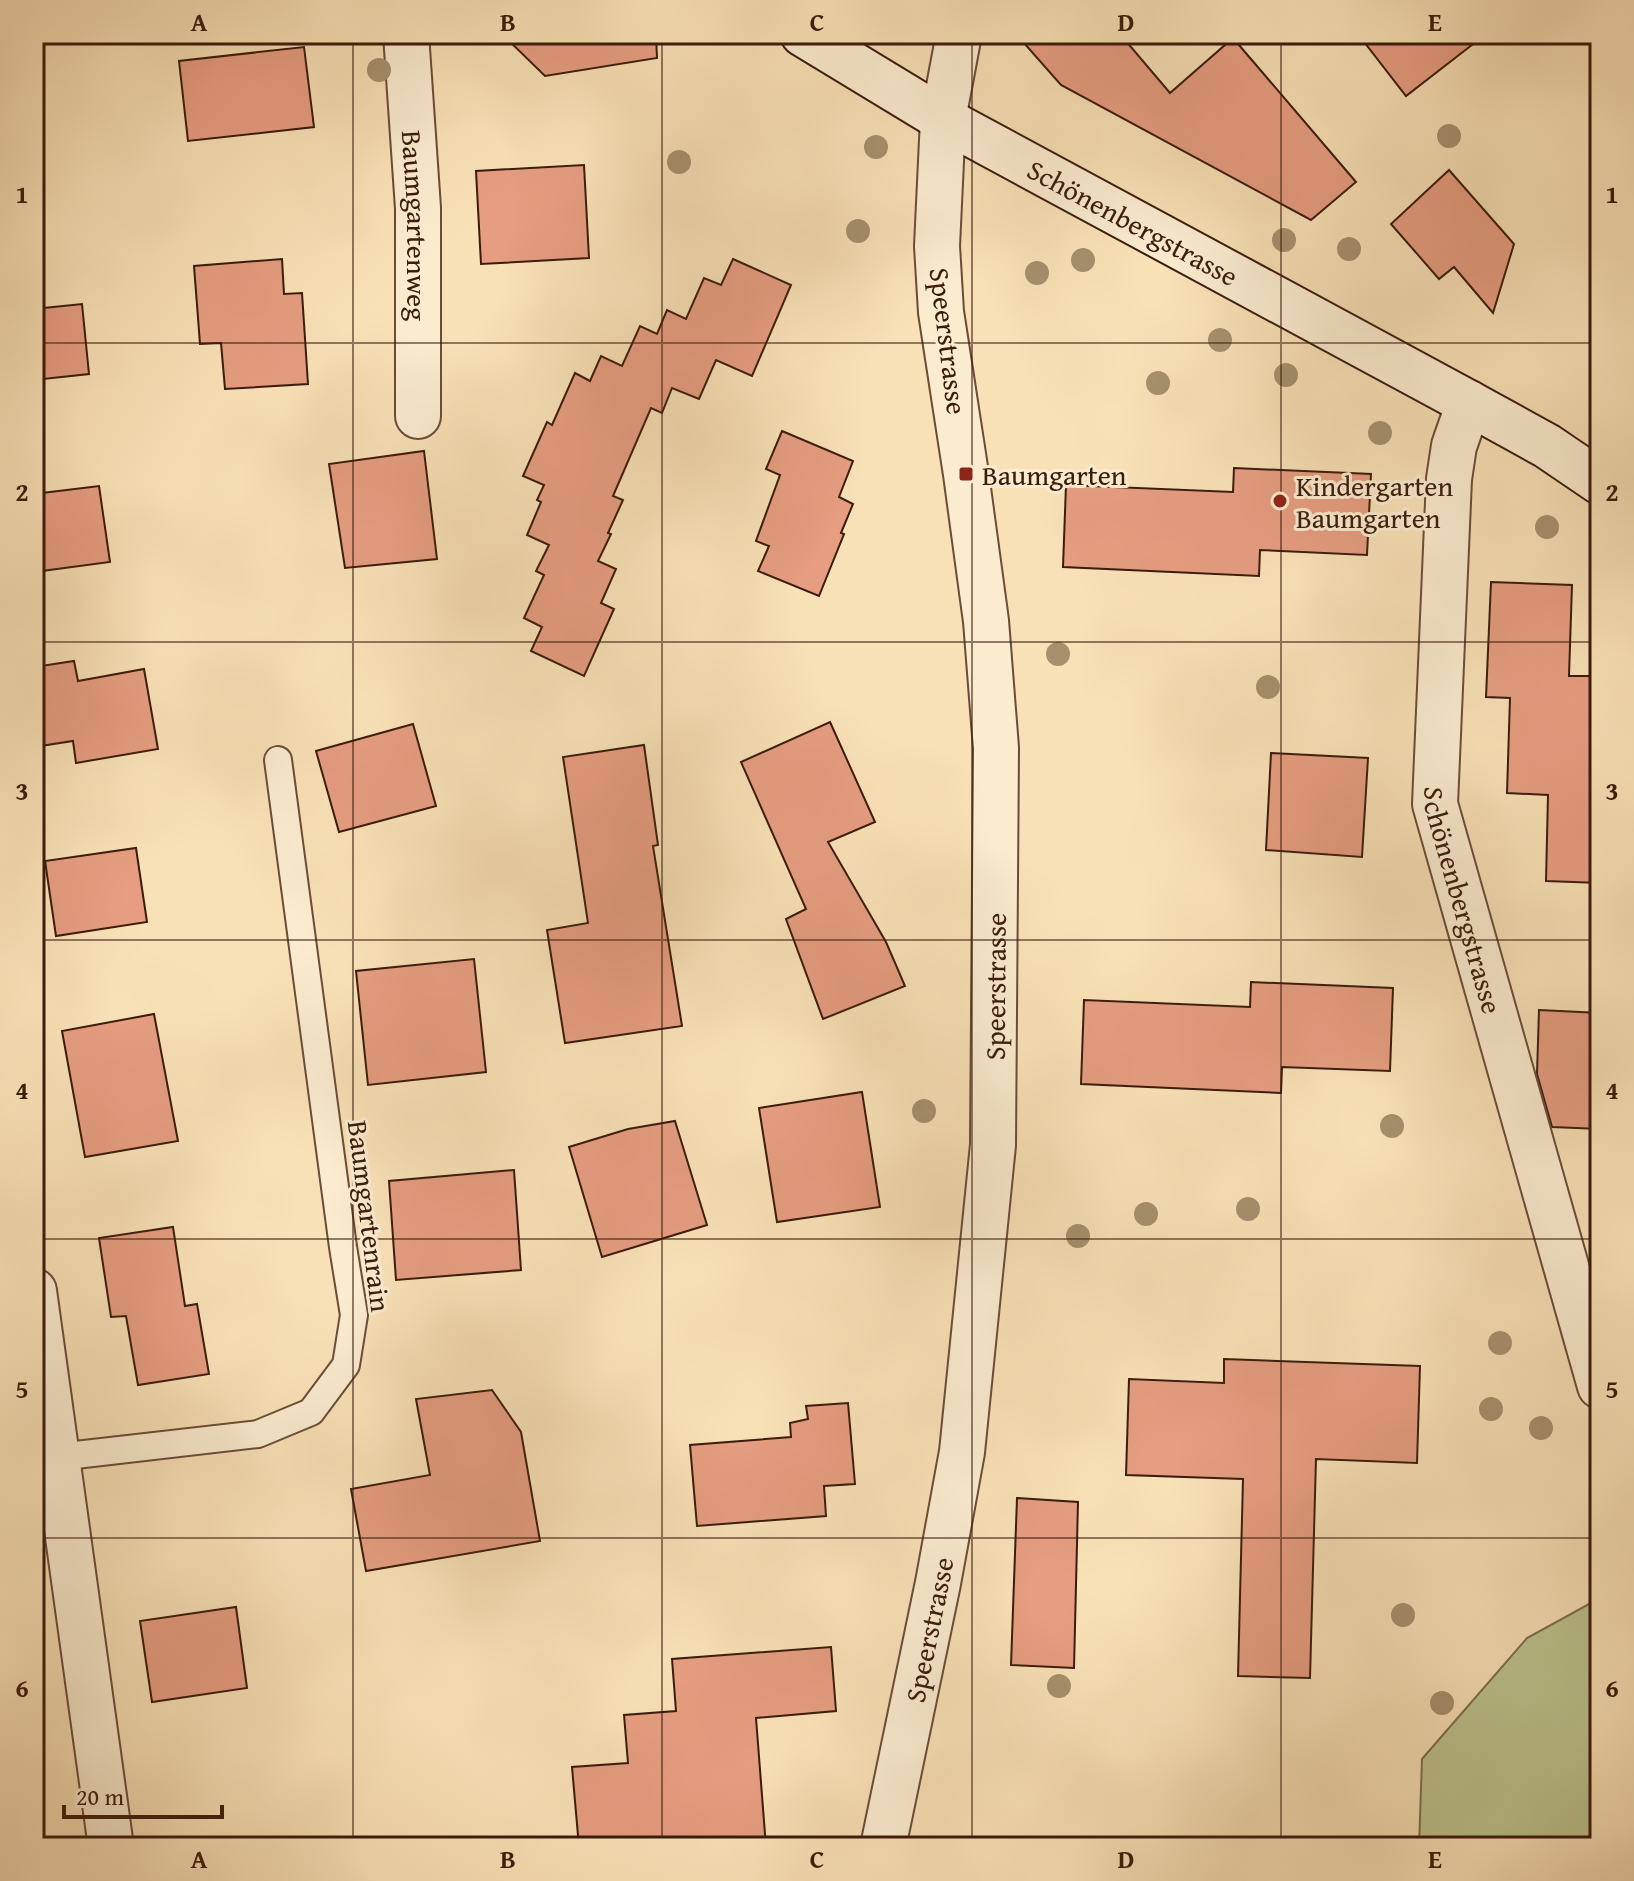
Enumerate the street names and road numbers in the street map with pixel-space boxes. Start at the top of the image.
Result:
street label: Baumgartenweg [392,129,439,321]
street label: Schönenbergstrasse [1020,148,1246,295]
street label: Speerstrasse [920,265,978,417]
street label: Schönenbergstrasse [1414,786,1514,1018]
street label: Speerstrasse [973,913,1015,1060]
street label: Baumgartenrain [338,1118,402,1314]
street label: Speerstrasse [893,1554,963,1706]

